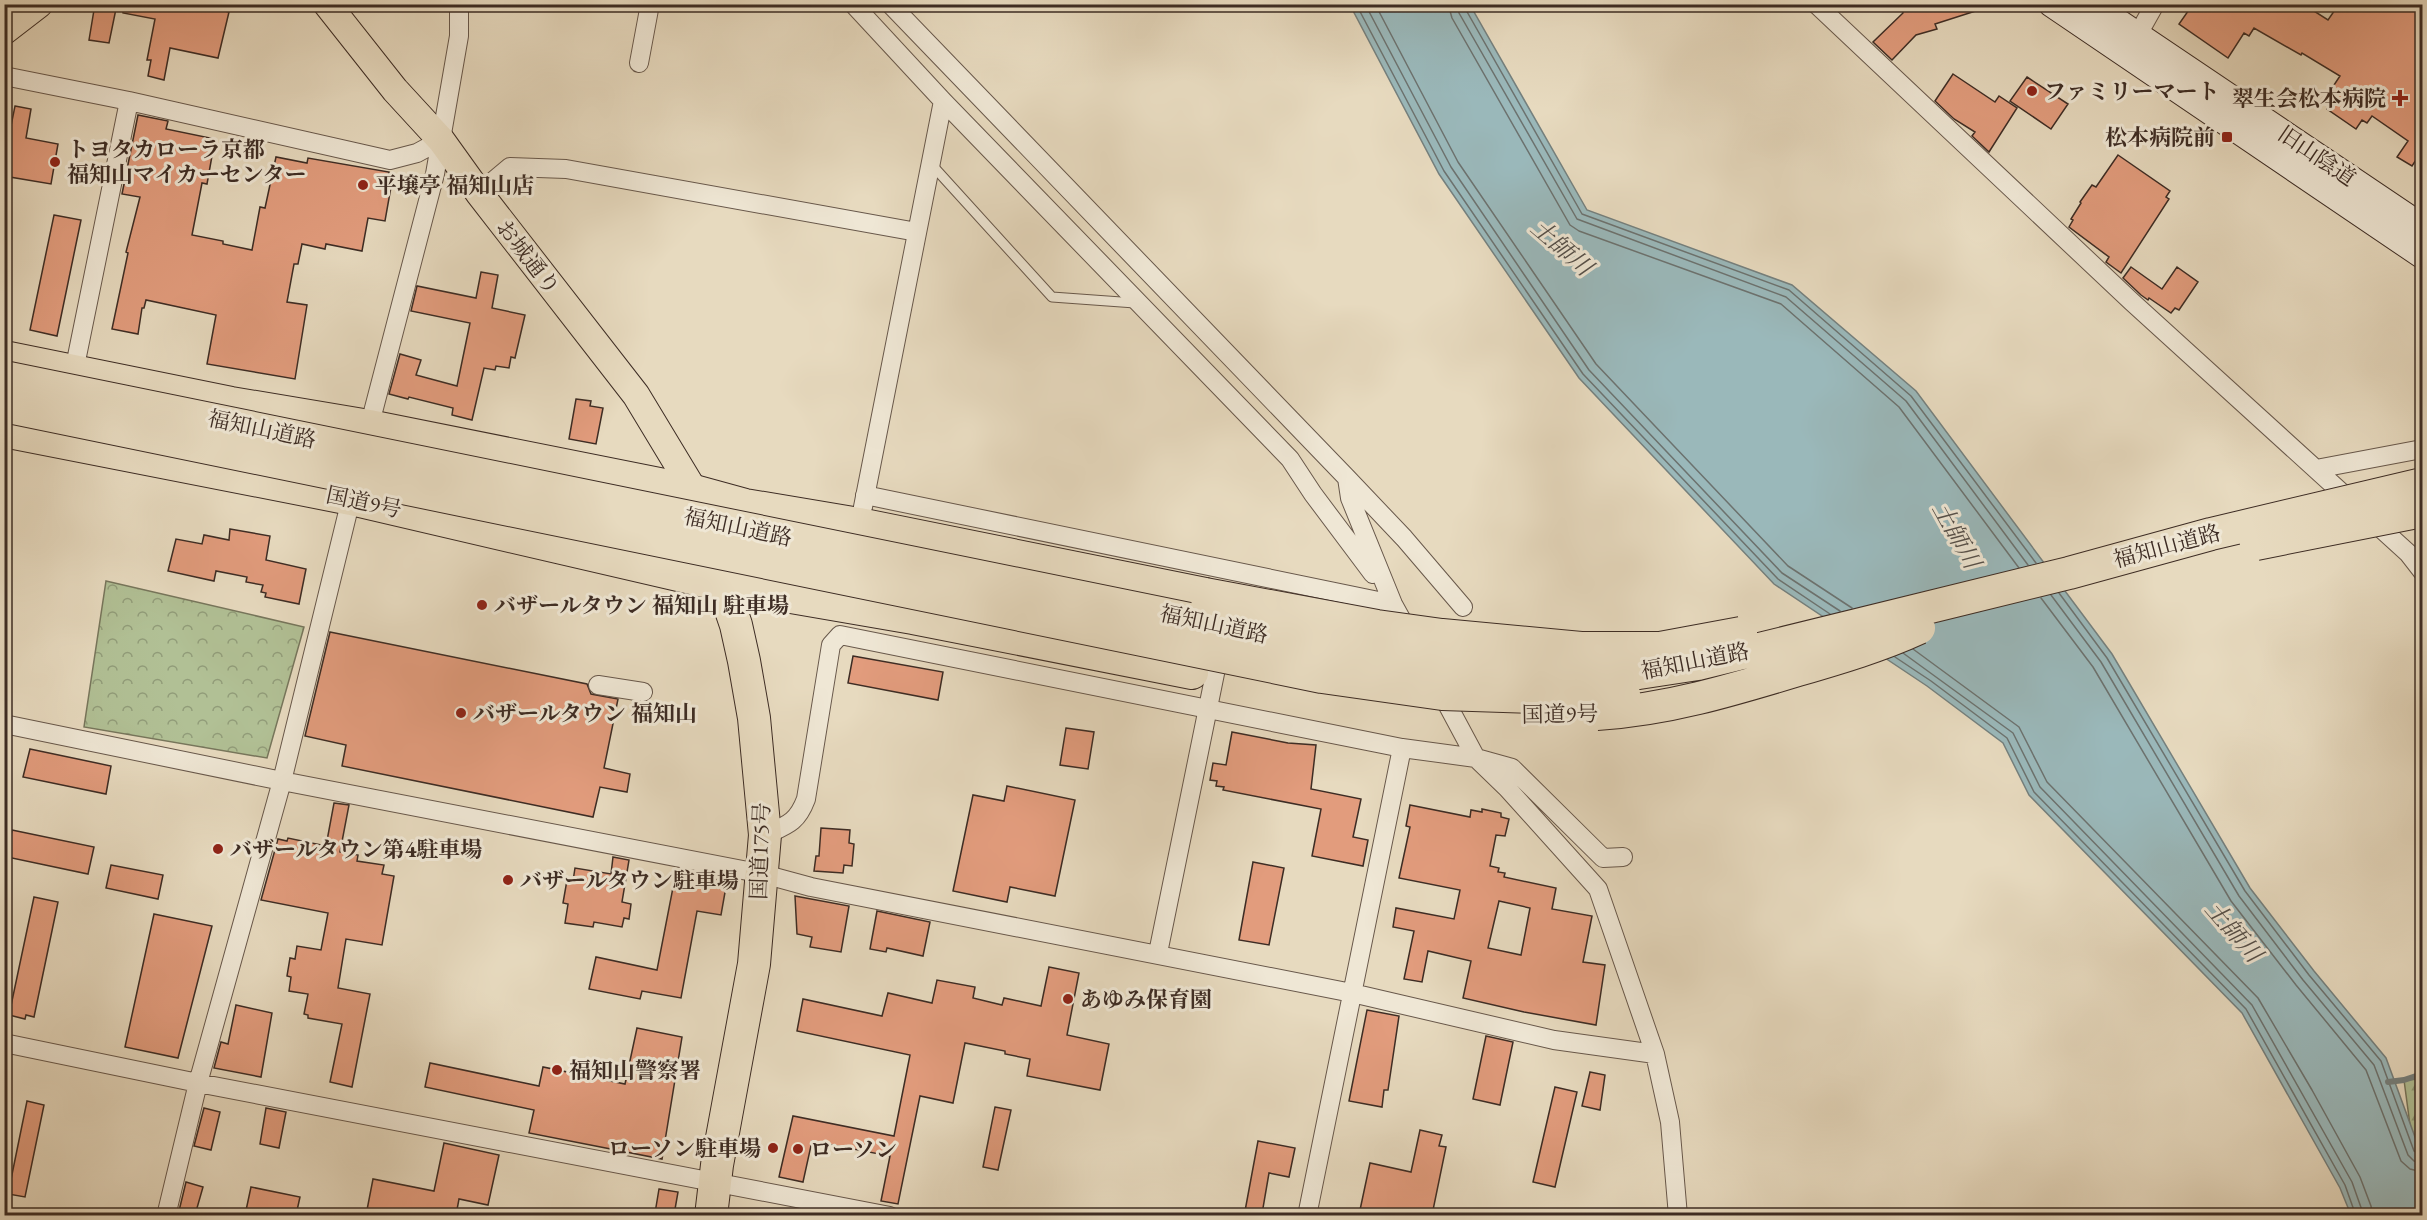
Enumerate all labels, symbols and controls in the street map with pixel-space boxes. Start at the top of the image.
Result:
place label: ファミリーマート [2044,77,2220,106]
marker: ファミリーマート [2025,84,2039,98]
place label: 翠生会松本病院 [2232,84,2386,113]
marker: 翠生会松本病院 [2391,89,2409,107]
street label: 旧山陰道 [2272,119,2362,193]
place label: 松本病院前 [2105,123,2215,152]
marker: 松本病院前 [2220,130,2234,144]
place label: トヨタカローラ京都 福知山マイカーセンター [67,135,307,189]
marker: トヨタカローラ京都 福知山マイカーセンター [48,155,62,169]
place label: 平壌亭 福知山店 [375,171,534,200]
marker: 平壌亭 福知山店 [356,178,370,192]
water label: 土師川 [1525,212,1602,284]
street label: お城通り [489,213,567,301]
street label: 福知山道路 [205,403,319,455]
street label: 国道9号 [324,480,404,524]
water label: 土師川 [1926,496,1989,577]
street label: 福知山道路 [681,501,795,553]
street label: 福知山道路 [2110,518,2224,574]
place label: バザールタウン 福知山 駐車場 [494,591,789,620]
marker: バザールタウン 福知山 駐車場 [475,598,489,612]
street label: 福知山道路 [1157,598,1271,650]
street label: 福知山道路 [1638,636,1752,686]
place label: バザールタウン 福知山 [473,699,697,728]
street label: 国道9号 [1521,699,1599,729]
marker: バザールタウン 福知山 [454,706,468,720]
street label: 国道175号 [744,802,776,900]
place label: バザールタウン第4駐車場 [230,835,482,864]
marker: バザールタウン第4駐車場 [211,842,225,856]
place label: バザールタウン駐車場 [520,866,739,895]
marker: バザールタウン駐車場 [501,873,515,887]
water label: 土師川 [2199,894,2271,971]
place label: あゆみ保育園 [1080,985,1212,1014]
marker: あゆみ保育園 [1061,992,1075,1006]
place label: 福知山警察署 [569,1056,701,1085]
marker: 福知山警察署 [550,1063,564,1077]
place label: ローソン駐車場 [608,1134,761,1163]
place label: ローソン [810,1135,897,1164]
marker: ローソン駐車場 [766,1141,780,1155]
marker: ローソン [791,1142,805,1156]

